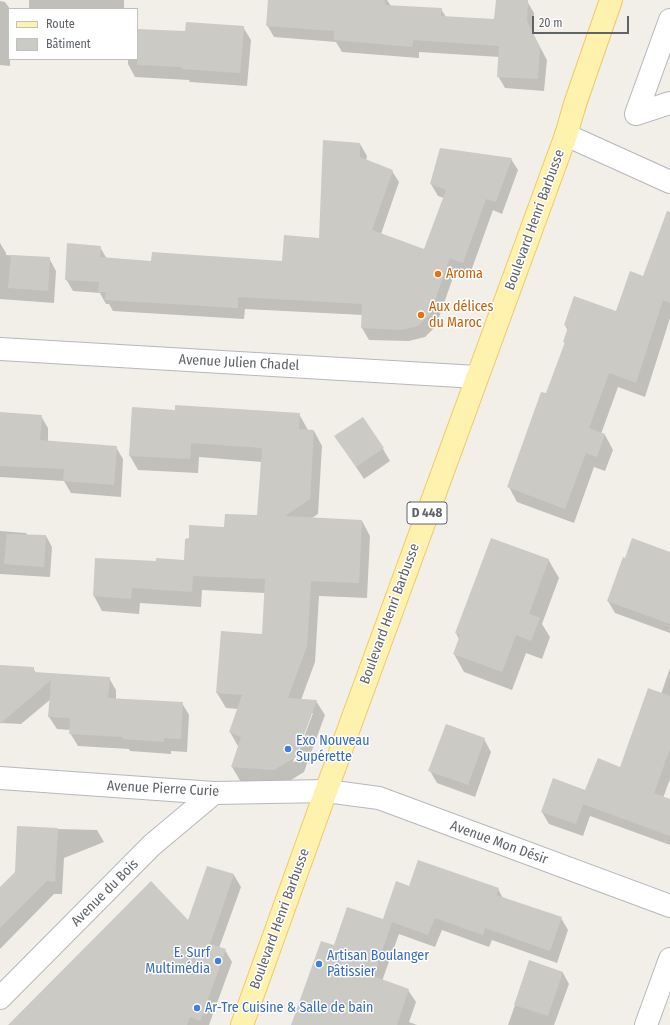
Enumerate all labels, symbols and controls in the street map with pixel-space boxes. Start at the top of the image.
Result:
legend [8,8,138,60]
scale bar [534,8,631,34]
text: 20 m [539,16,563,30]
text: Route [46,17,75,31]
text: Bâtiment [46,37,91,51]
street label: Boulevard Henri Barbusse [502,147,568,293]
place label: Aroma [446,266,483,282]
marker: Aroma [433,269,443,279]
place label: Aux délices du Maroc [429,299,493,332]
marker: Aux délices du Maroc [416,310,426,320]
street label: Avenue Julien Chadel [178,351,300,375]
road number: D 448 [407,502,447,524]
street label: Boulevard Henri Barbusse [357,541,423,687]
place label: Exo Nouveau Supérette [296,733,370,766]
marker: Exo Nouveau Supérette [283,744,293,754]
street label: Avenue Pierre Curie [107,778,219,800]
street label: Avenue Mon Désir [448,818,550,868]
street label: Boulevard Henri Barbusse [247,846,313,992]
street label: Avenue du Bois [68,856,142,930]
place label: E. Surf Multimédia [145,945,210,978]
place label: Artisan Boulanger Pâtissier [327,948,429,980]
marker: E. Surf Multimédia [213,956,223,966]
marker: Artisan Boulanger Pâtissier [314,959,324,969]
place label: Ar-Tre Cuisine & Salle de bain [205,1000,373,1016]
marker: Ar-Tre Cuisine & Salle de bain [192,1003,202,1013]

